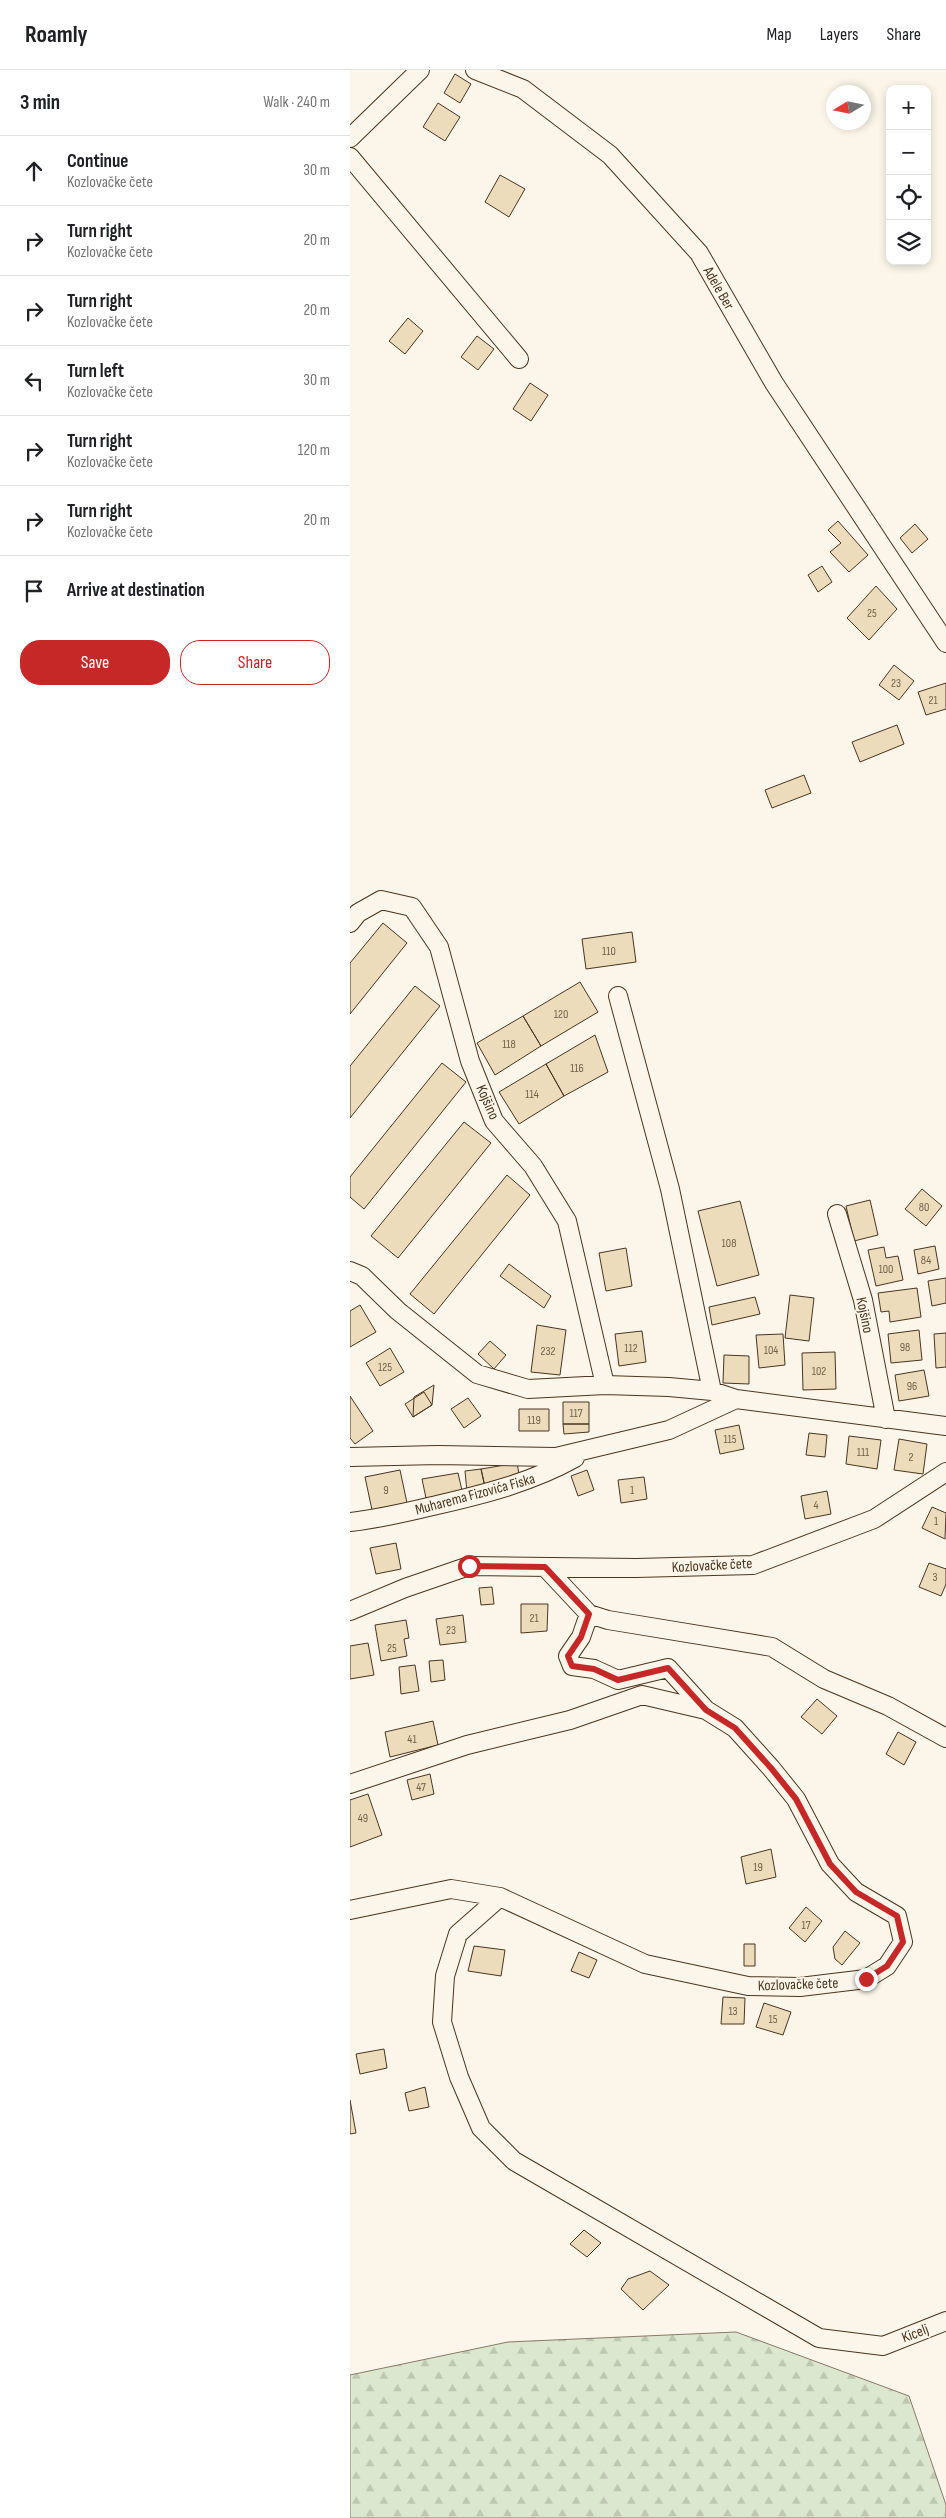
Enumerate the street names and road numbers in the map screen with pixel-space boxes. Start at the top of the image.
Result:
street label: Adele Ber [698,262,739,314]
street label: Kojšino [471,1082,504,1123]
street label: Kojšino [851,1295,878,1335]
street label: Muharema Fizovića Fiska [413,1469,537,1520]
street label: Kozlovačke čete [671,1554,753,1577]
street label: Kozlovačke čete [757,1974,839,1995]
street label: Kicelj [899,2320,932,2347]

